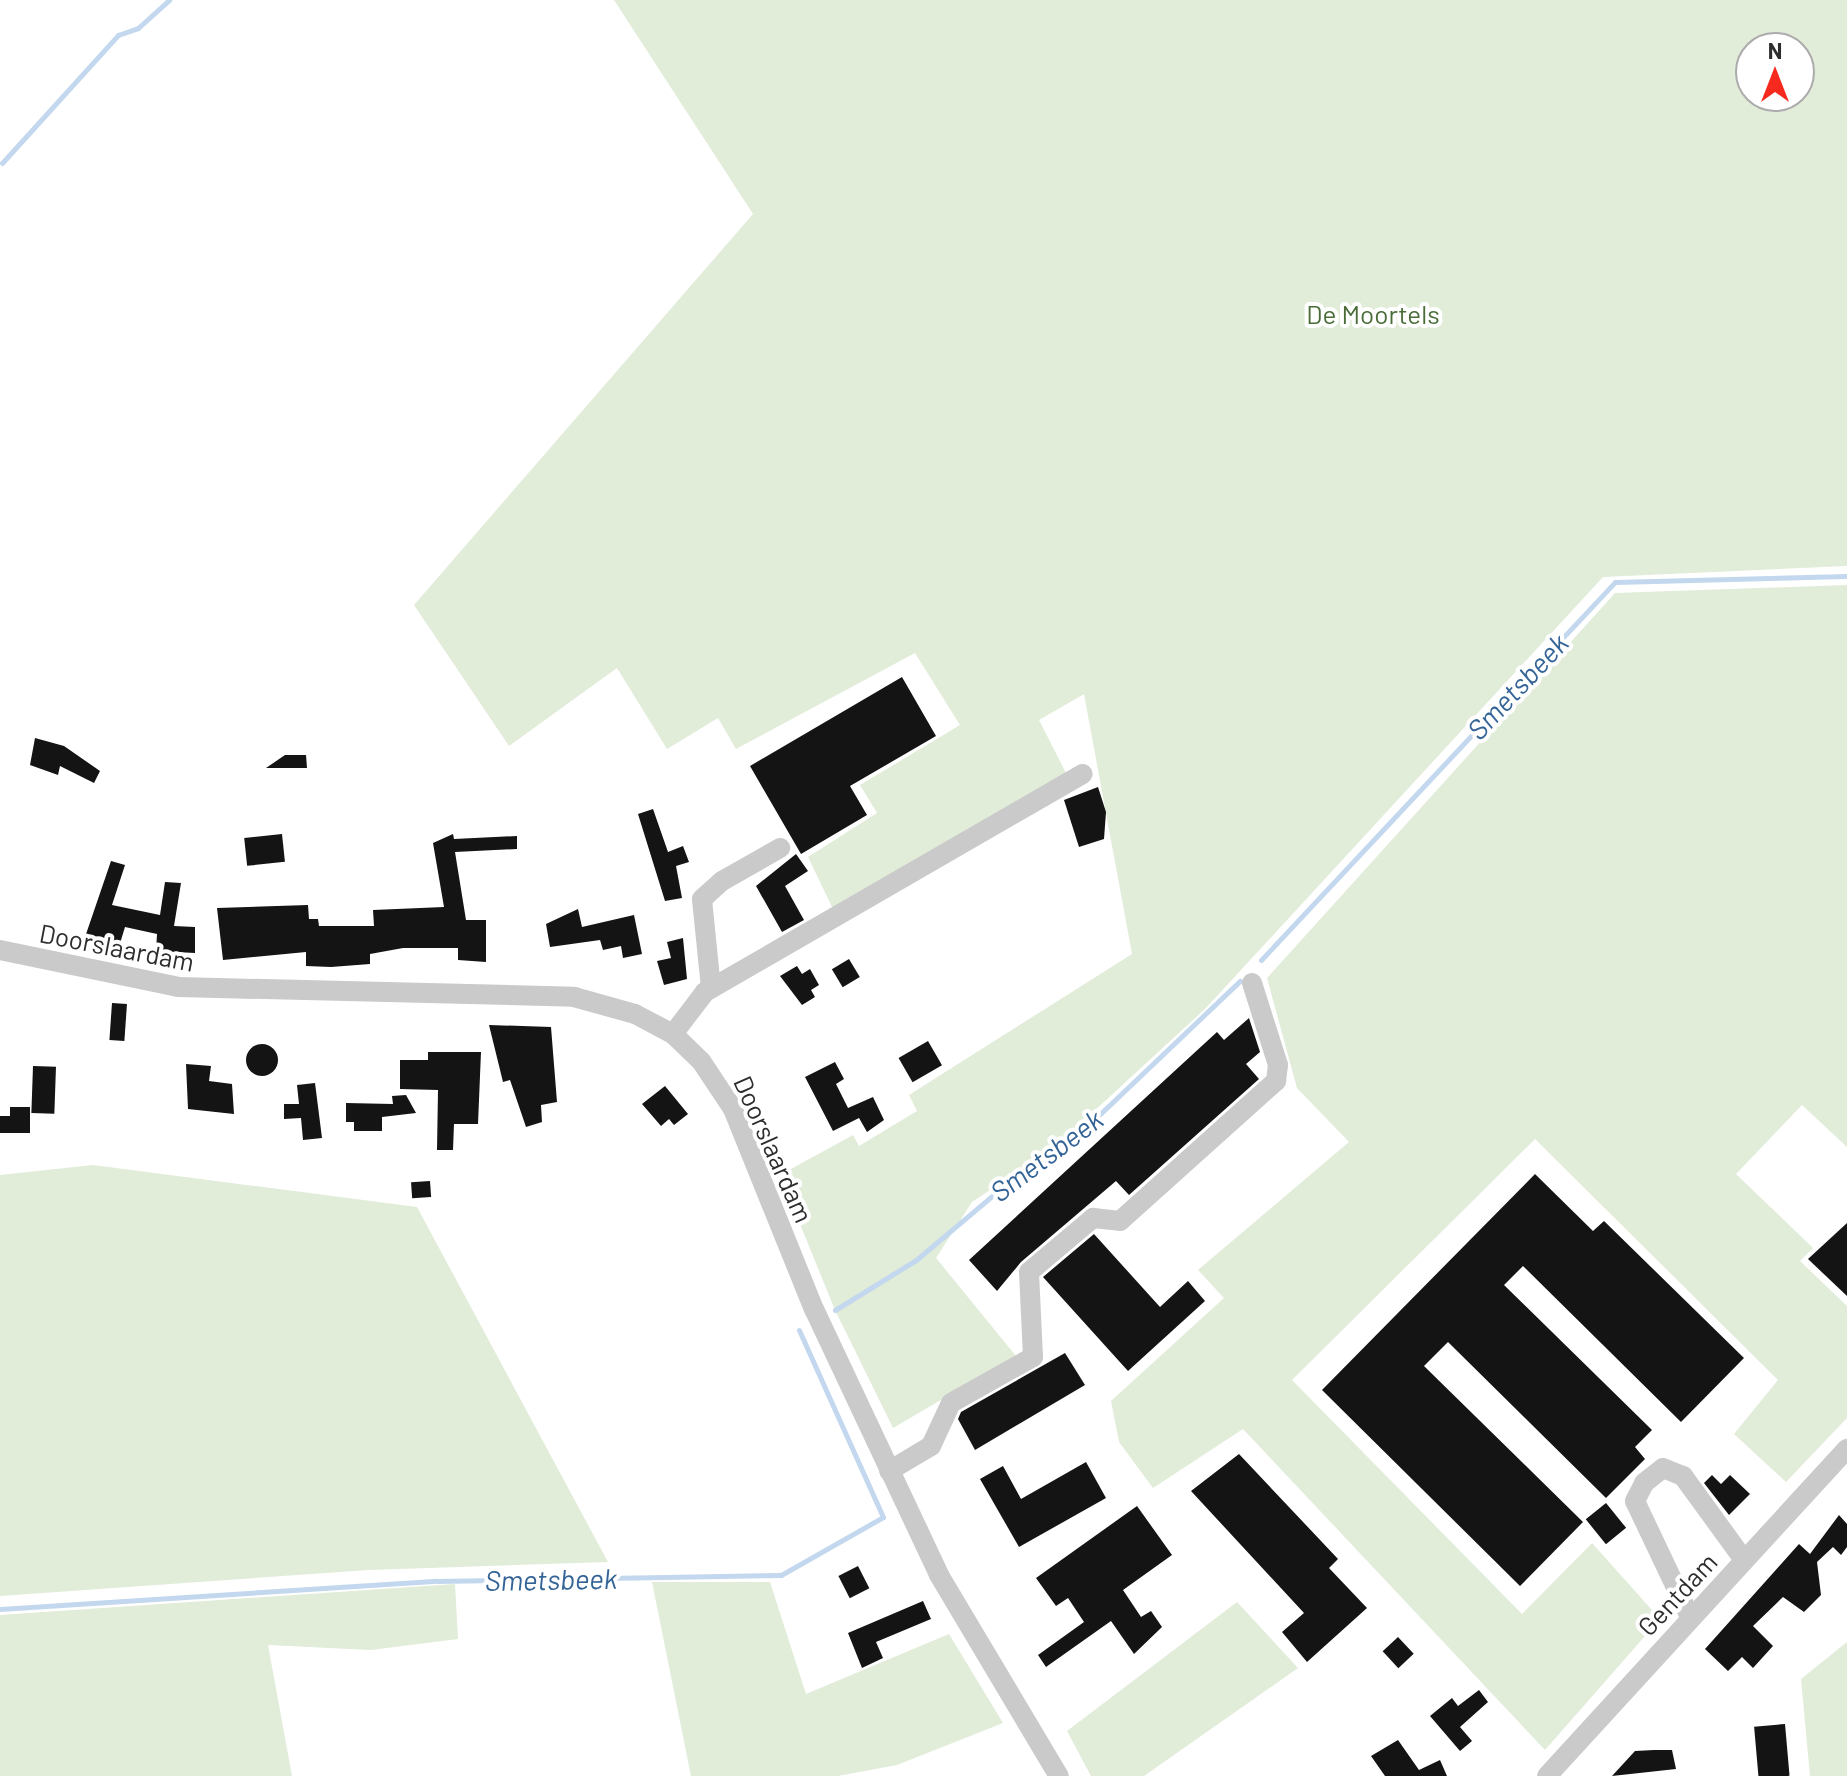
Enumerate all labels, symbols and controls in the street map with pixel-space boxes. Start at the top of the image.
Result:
north arrow [1735,32,1815,112]
text: N [1768,37,1782,63]
park label: De Moortels [1306,298,1440,330]
water label: Smetsbeek [1460,626,1574,746]
street label: Doorslaardam [37,917,197,977]
street label: Doorslaardam [728,1071,820,1227]
water label: Smetsbeek [983,1102,1109,1208]
street label: Gentdam [1631,1546,1723,1642]
water label: Smetsbeek [484,1561,618,1597]

